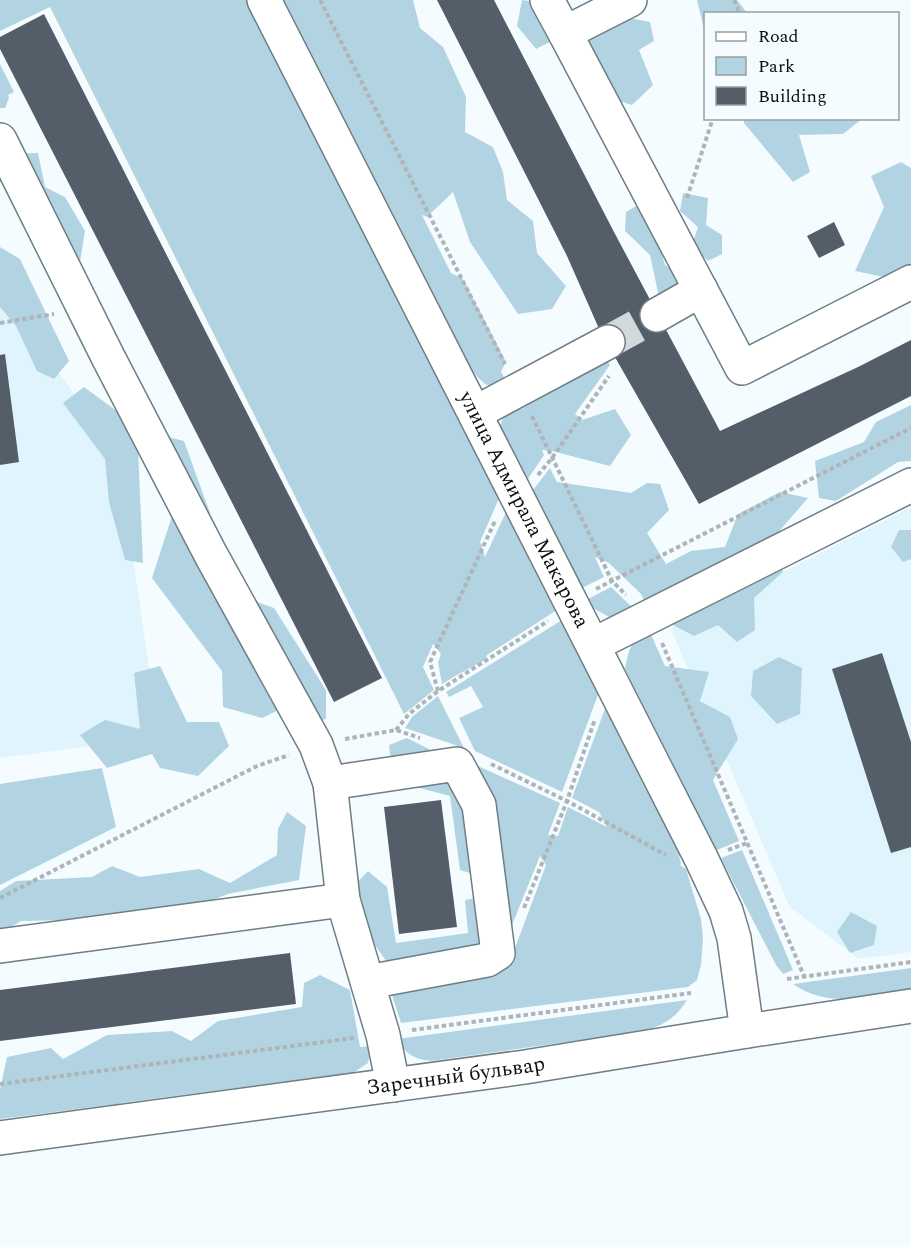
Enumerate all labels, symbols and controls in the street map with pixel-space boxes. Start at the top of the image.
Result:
legend [704,12,899,120]
text: Road [758,23,799,50]
text: Park [758,53,795,80]
text: Building [758,83,827,110]
street label: улица Адмирала Макарова [449,385,598,635]
street label: Заречный бульвар [365,1048,547,1104]

